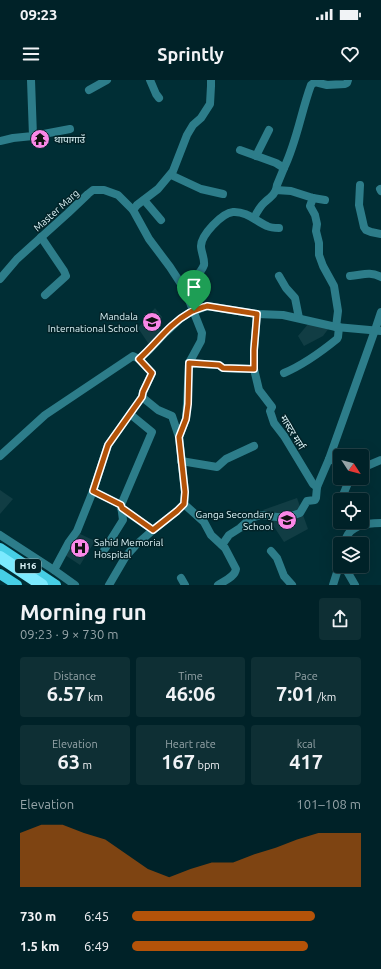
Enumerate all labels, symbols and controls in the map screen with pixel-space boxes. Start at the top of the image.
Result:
text: 09:23 [20,6,58,23]
icon: menu [20,43,42,65]
icon: heart [339,43,361,65]
text: Sprintly [157,44,224,64]
temple icon: थापागाउँ [29,128,51,150]
place label: थापागाउँ [54,134,85,145]
street label: Master Marg [31,187,81,234]
pin [177,270,211,311]
icon: arrive [183,276,205,298]
place label: Mandala International School [48,311,138,334]
school or university icon: Mandala International School [141,311,163,333]
street label: मास्टर मार्ग [278,413,308,452]
north arrow [333,449,369,485]
map controls [333,449,369,573]
button: locate [333,493,369,529]
place label: Ganga Secondary School [196,509,273,532]
school or university icon: Ganga Secondary School [276,509,298,531]
hospital icon: Sahid Memorial Hospital [69,537,91,559]
place label: Sahid Memorial Hospital [94,537,164,560]
button: layers [333,537,369,573]
road number: H16 [15,559,41,573]
button: share [319,598,361,640]
text: Morning run [20,599,147,624]
text: 09:23 · 9 × 730 m [20,627,119,641]
text: Distance [54,670,96,682]
text: Time [178,670,203,682]
text: Pace [295,670,318,682]
text: 6.57 [47,682,85,705]
text: 46:06 [165,682,216,705]
text: 7:01 [276,682,315,705]
text: km [85,691,103,703]
text: /km [315,691,336,703]
text: Elevation [52,738,98,750]
text: Heart rate [165,738,216,750]
text: kcal [297,738,316,750]
text: 63 [58,750,80,773]
text: 167 [161,750,195,773]
text: 417 [289,750,323,773]
text: m [80,759,92,771]
text: bpm [195,759,220,771]
text: Elevation [20,797,74,811]
text: 101–108 m [296,797,361,811]
text: 730 m [20,909,56,923]
text: 6:45 [84,909,109,923]
text: 1.5 km [20,939,59,953]
text: 6:49 [84,939,109,953]

